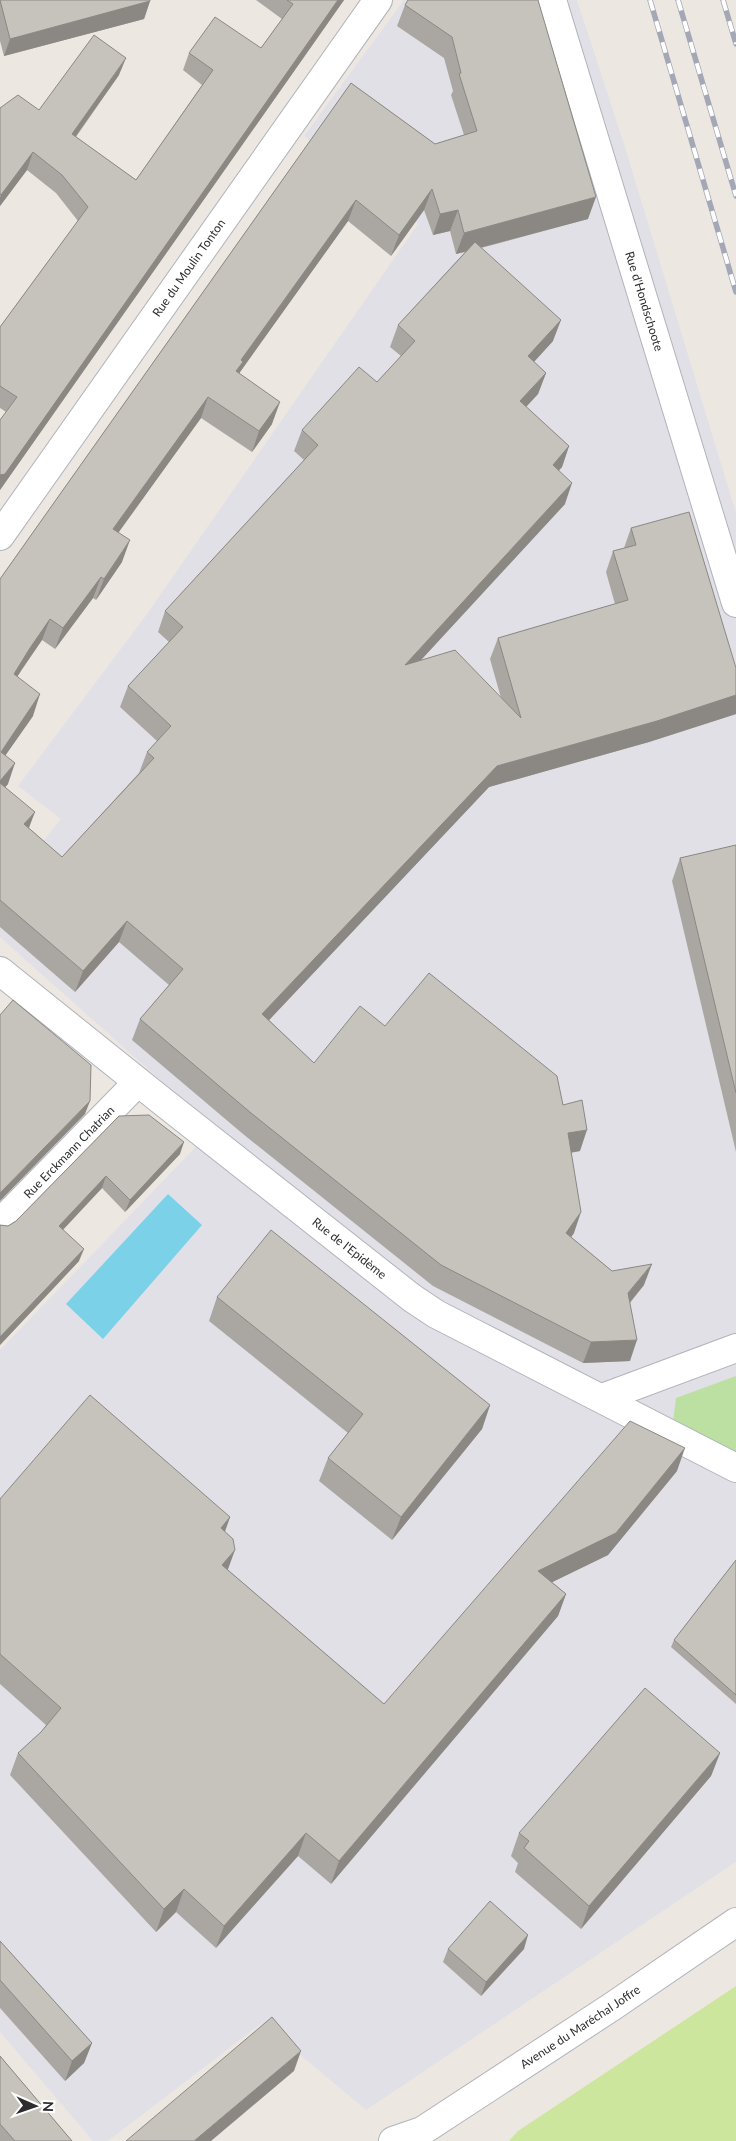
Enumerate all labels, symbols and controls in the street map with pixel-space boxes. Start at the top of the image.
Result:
street label: Rue du Moulin Tonton [149,216,228,320]
street label: Rue d'Hondschoote [622,249,667,353]
street label: Rue Erckmann Chatrian [20,1103,117,1201]
street label: Rue de l'Epidème [309,1214,390,1282]
street label: Avenue du Maréchal Joffre [517,1982,643,2072]
north arrow [10,2081,60,2131]
text: N [40,2101,57,2112]

